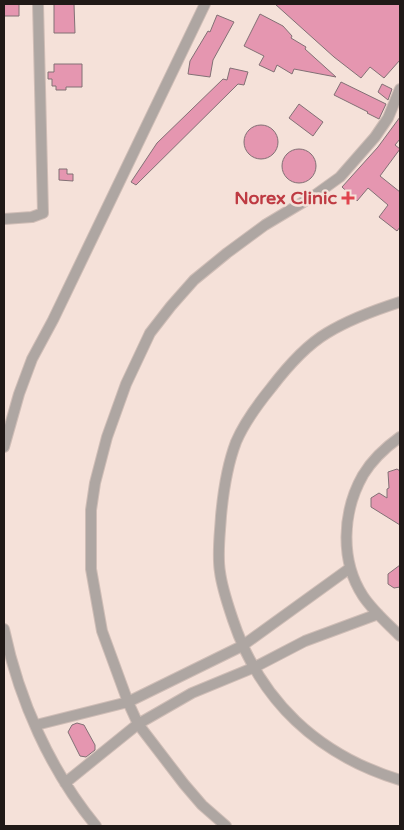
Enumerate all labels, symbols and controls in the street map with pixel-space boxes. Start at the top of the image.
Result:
place label: Norex Clinic [234,187,337,209]
marker: Norex Clinic [341,191,355,205]

